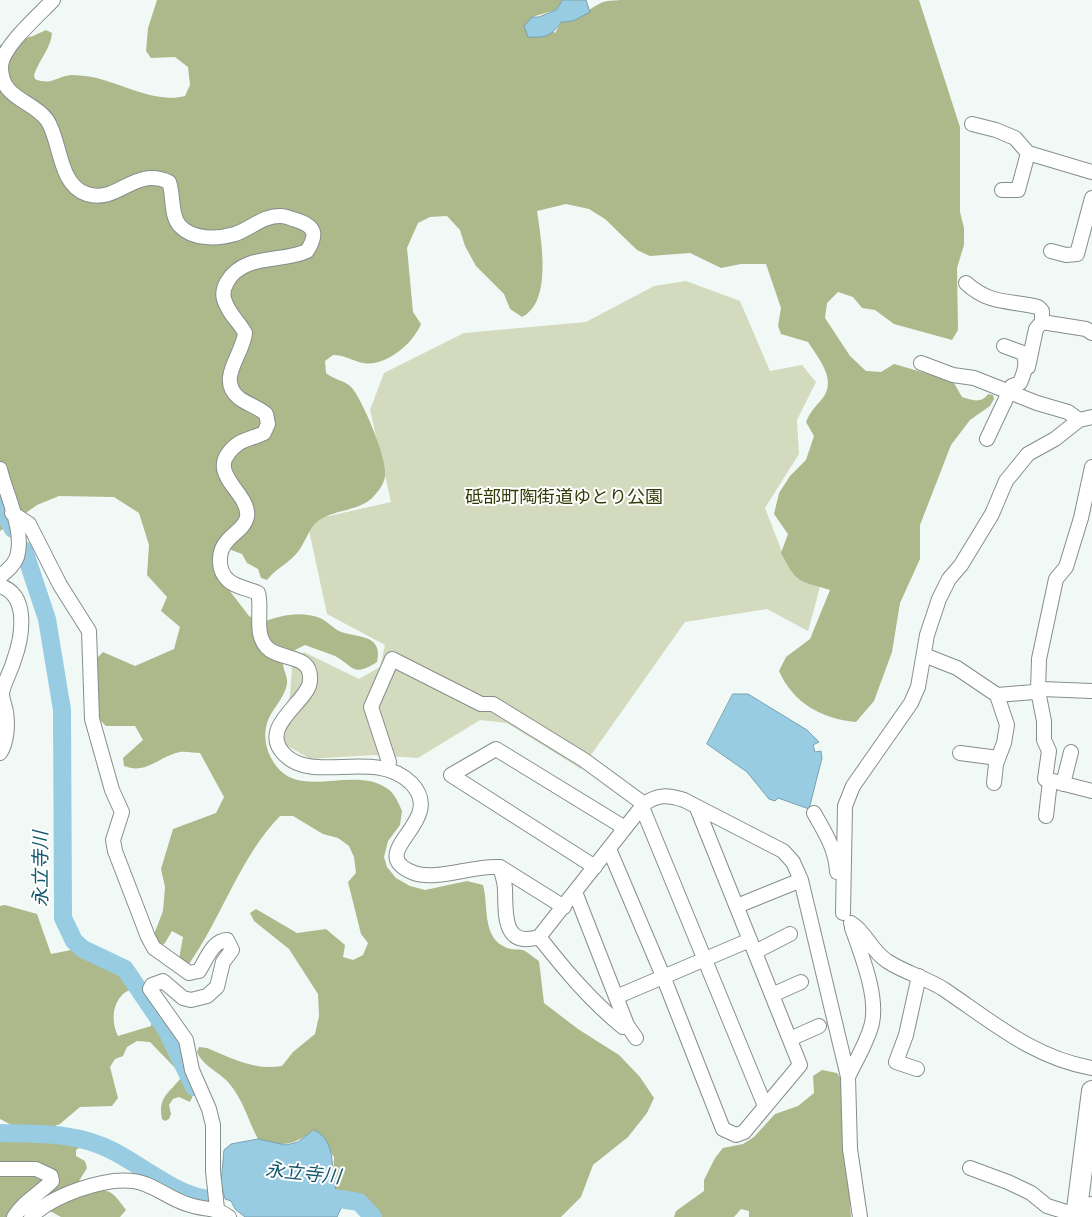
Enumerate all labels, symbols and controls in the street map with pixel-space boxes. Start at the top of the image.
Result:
park label: 砥部町陶街道ゆとり公園 [465,487,663,509]
water label: 永立寺川 [31,831,53,907]
water label: 永立寺川 [264,1159,342,1189]

